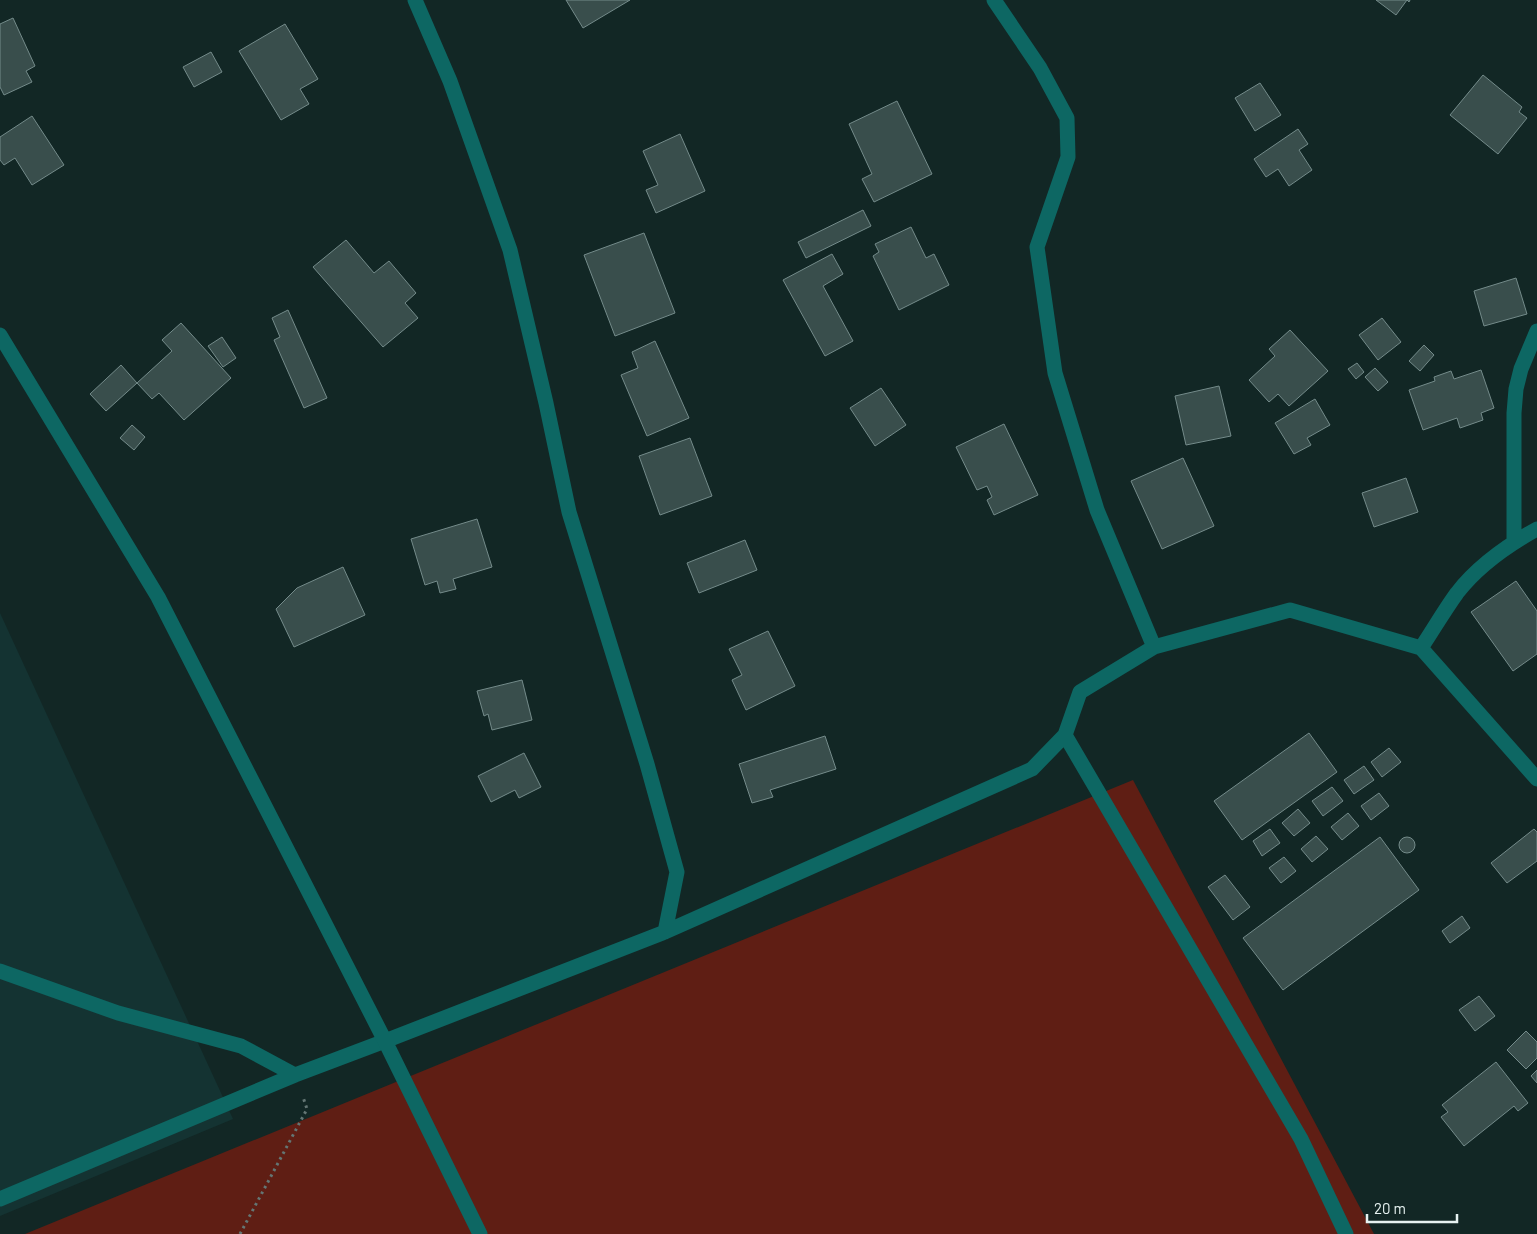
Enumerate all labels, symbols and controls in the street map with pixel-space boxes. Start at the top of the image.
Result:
scale bar [1367,1192,1457,1224]
text: 20 m [1374,1199,1406,1217]

